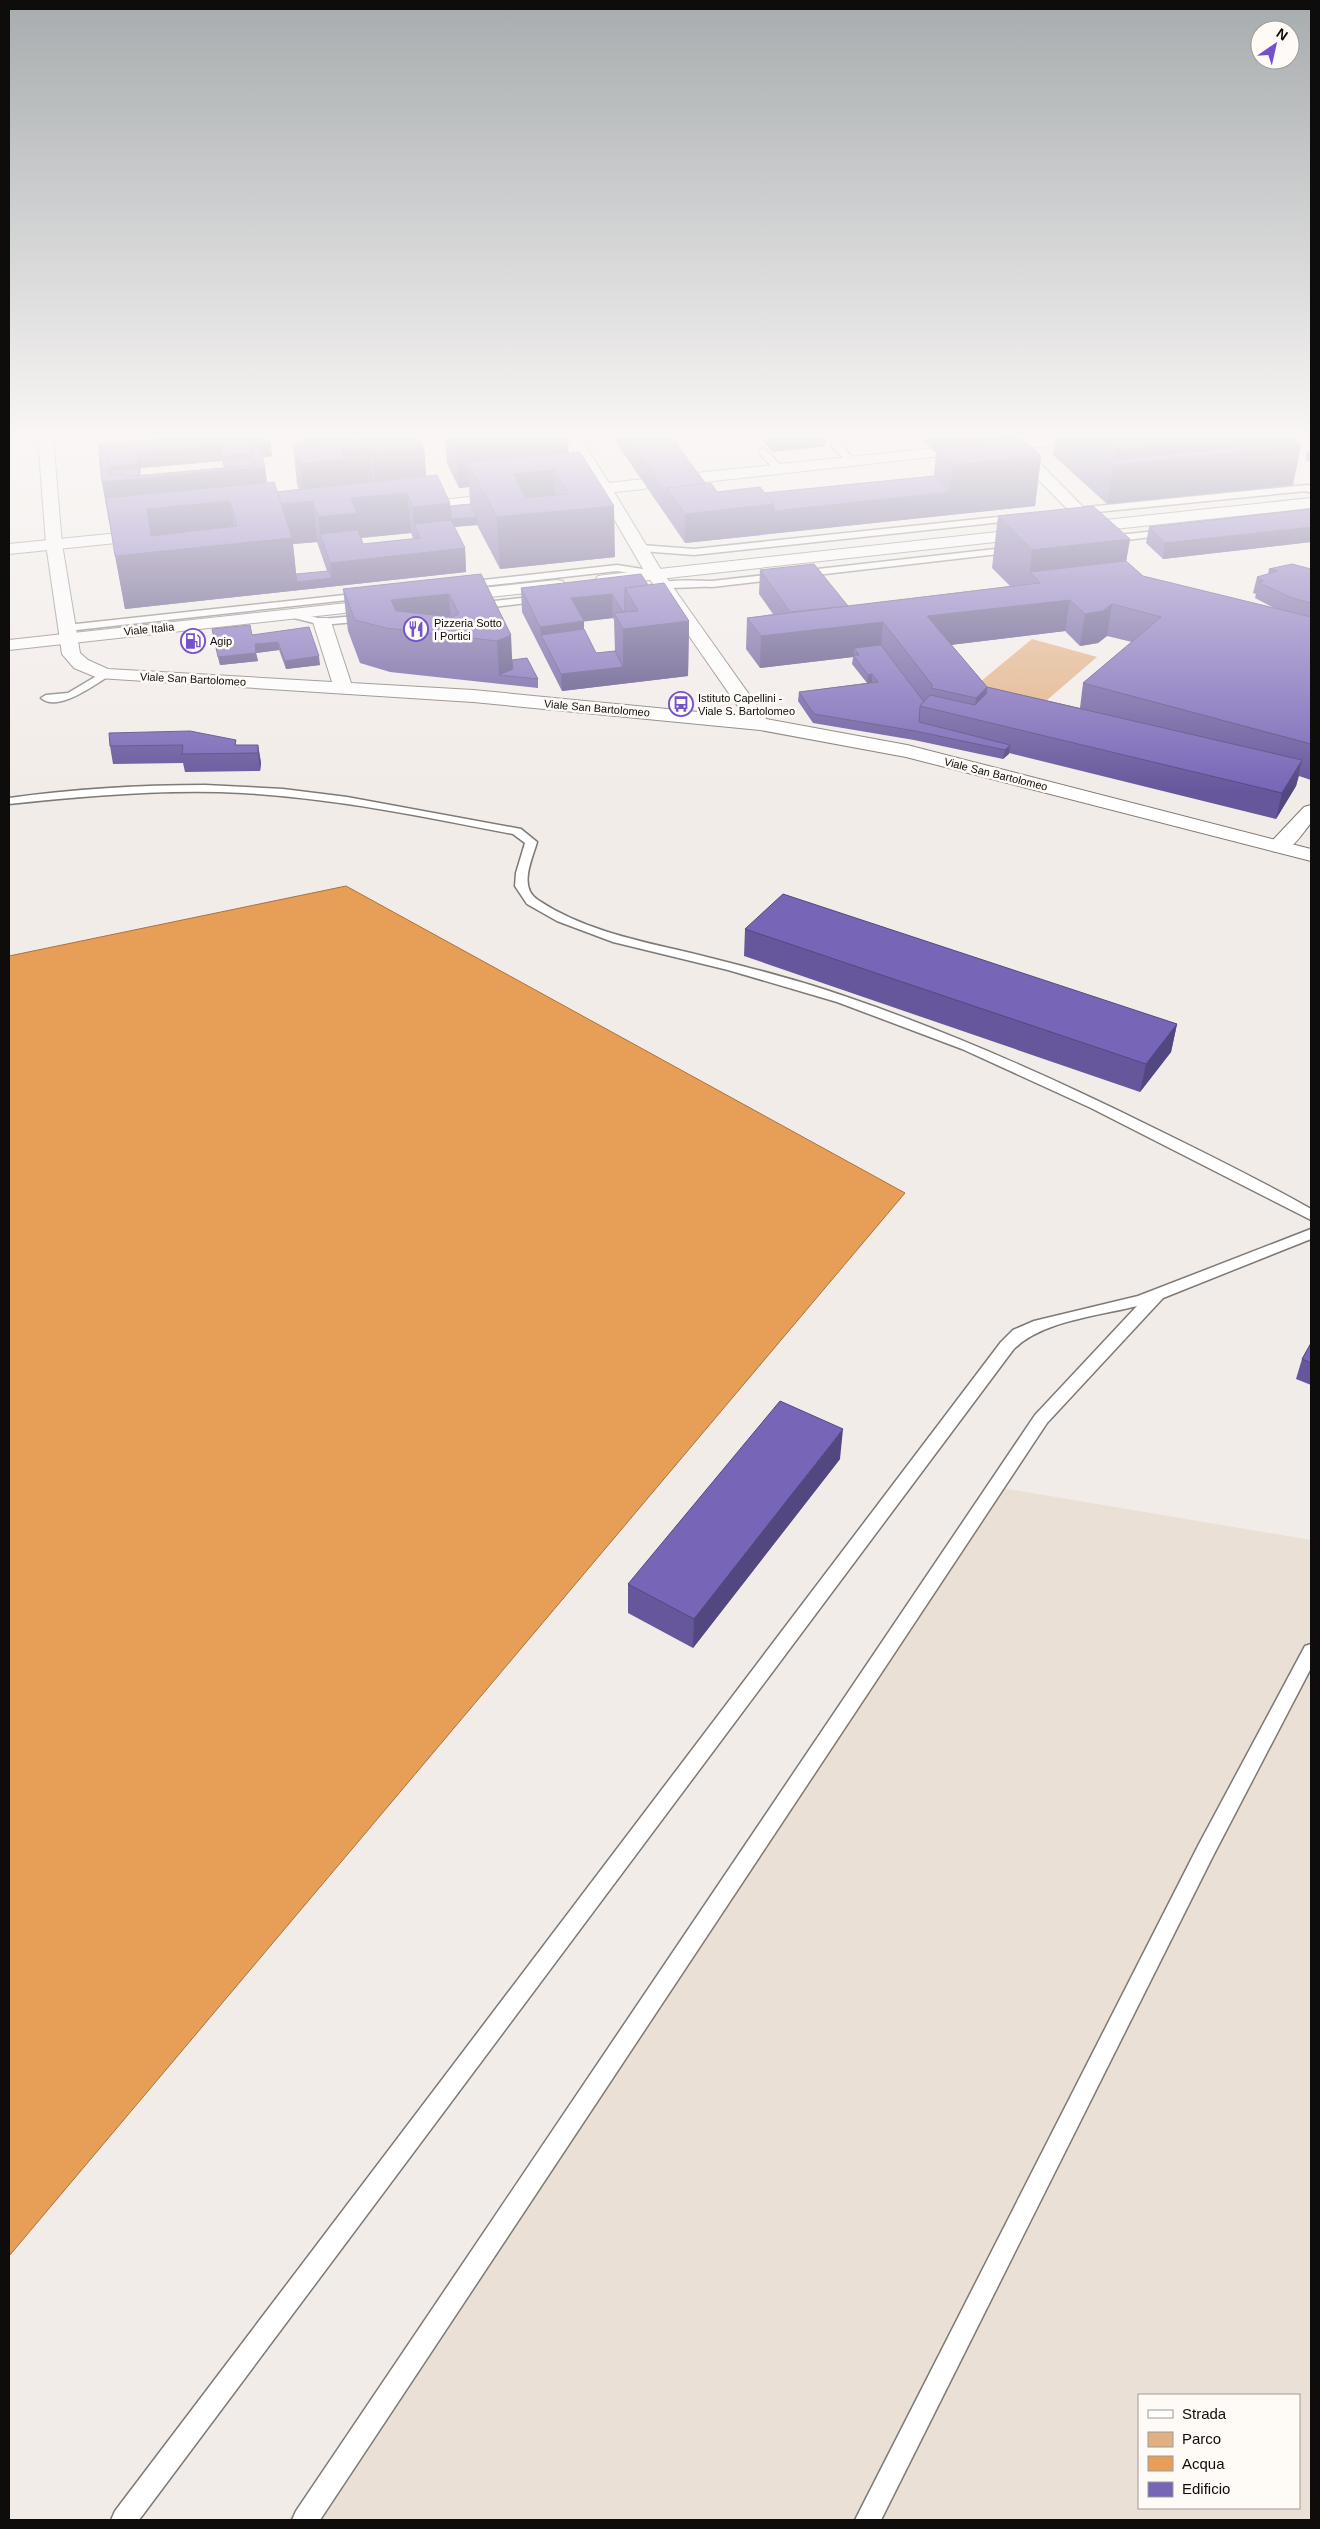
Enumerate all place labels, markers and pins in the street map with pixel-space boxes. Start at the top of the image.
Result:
restaurant icon: Pizzeria Sotto I Portici [403,616,429,642]
place label: Pizzeria Sotto I Portici [434,617,502,642]
fuel station icon: Agip [180,628,206,654]
place label: Agip [210,635,232,647]
bus stop icon: Istituto Capellini - Viale S. Bartolomeo [668,691,694,717]
place label: Istituto Capellini - Viale S. Bartolomeo [698,692,795,717]

